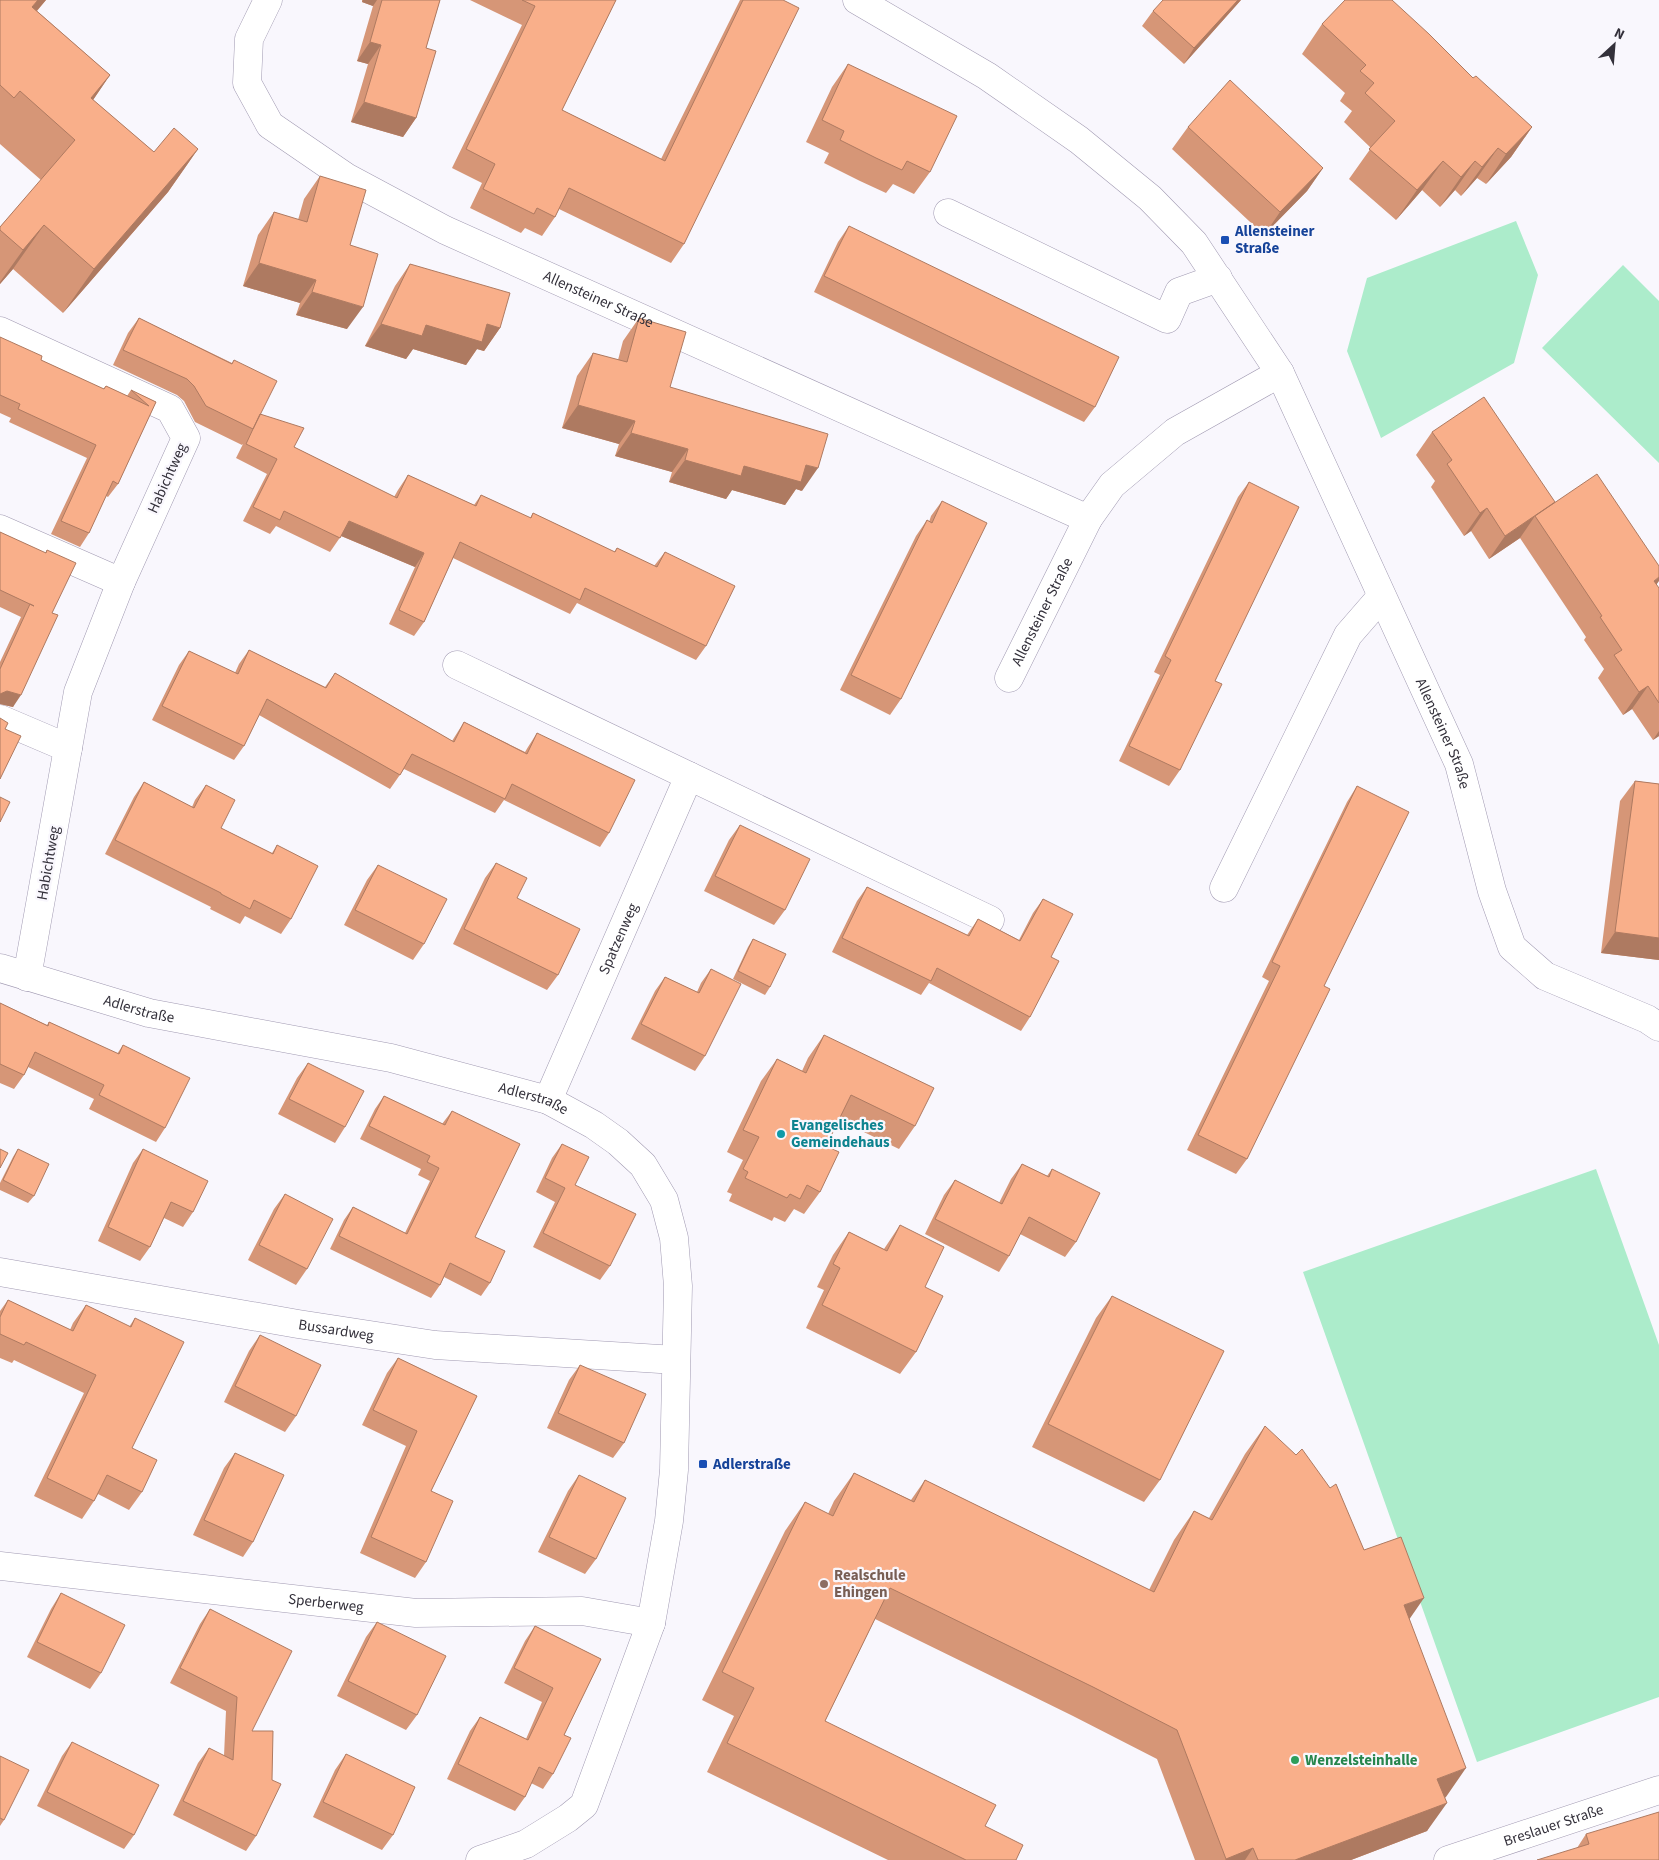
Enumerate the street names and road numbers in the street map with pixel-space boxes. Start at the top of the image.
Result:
street label: Allensteiner Straße [540,266,657,333]
street label: Habichtweg [143,439,192,517]
street label: Allensteiner Straße [1007,554,1078,670]
street label: Allensteiner Straße [1410,675,1475,791]
street label: Habichtweg [32,824,65,902]
street label: Spatzenweg [594,899,644,978]
street label: Adlerstraße [101,990,176,1028]
street label: Adlerstraße [496,1077,572,1120]
street label: Bussardweg [297,1314,376,1347]
street label: Sperberweg [287,1589,365,1618]
street label: Breslauer Straße [1501,1799,1606,1852]

